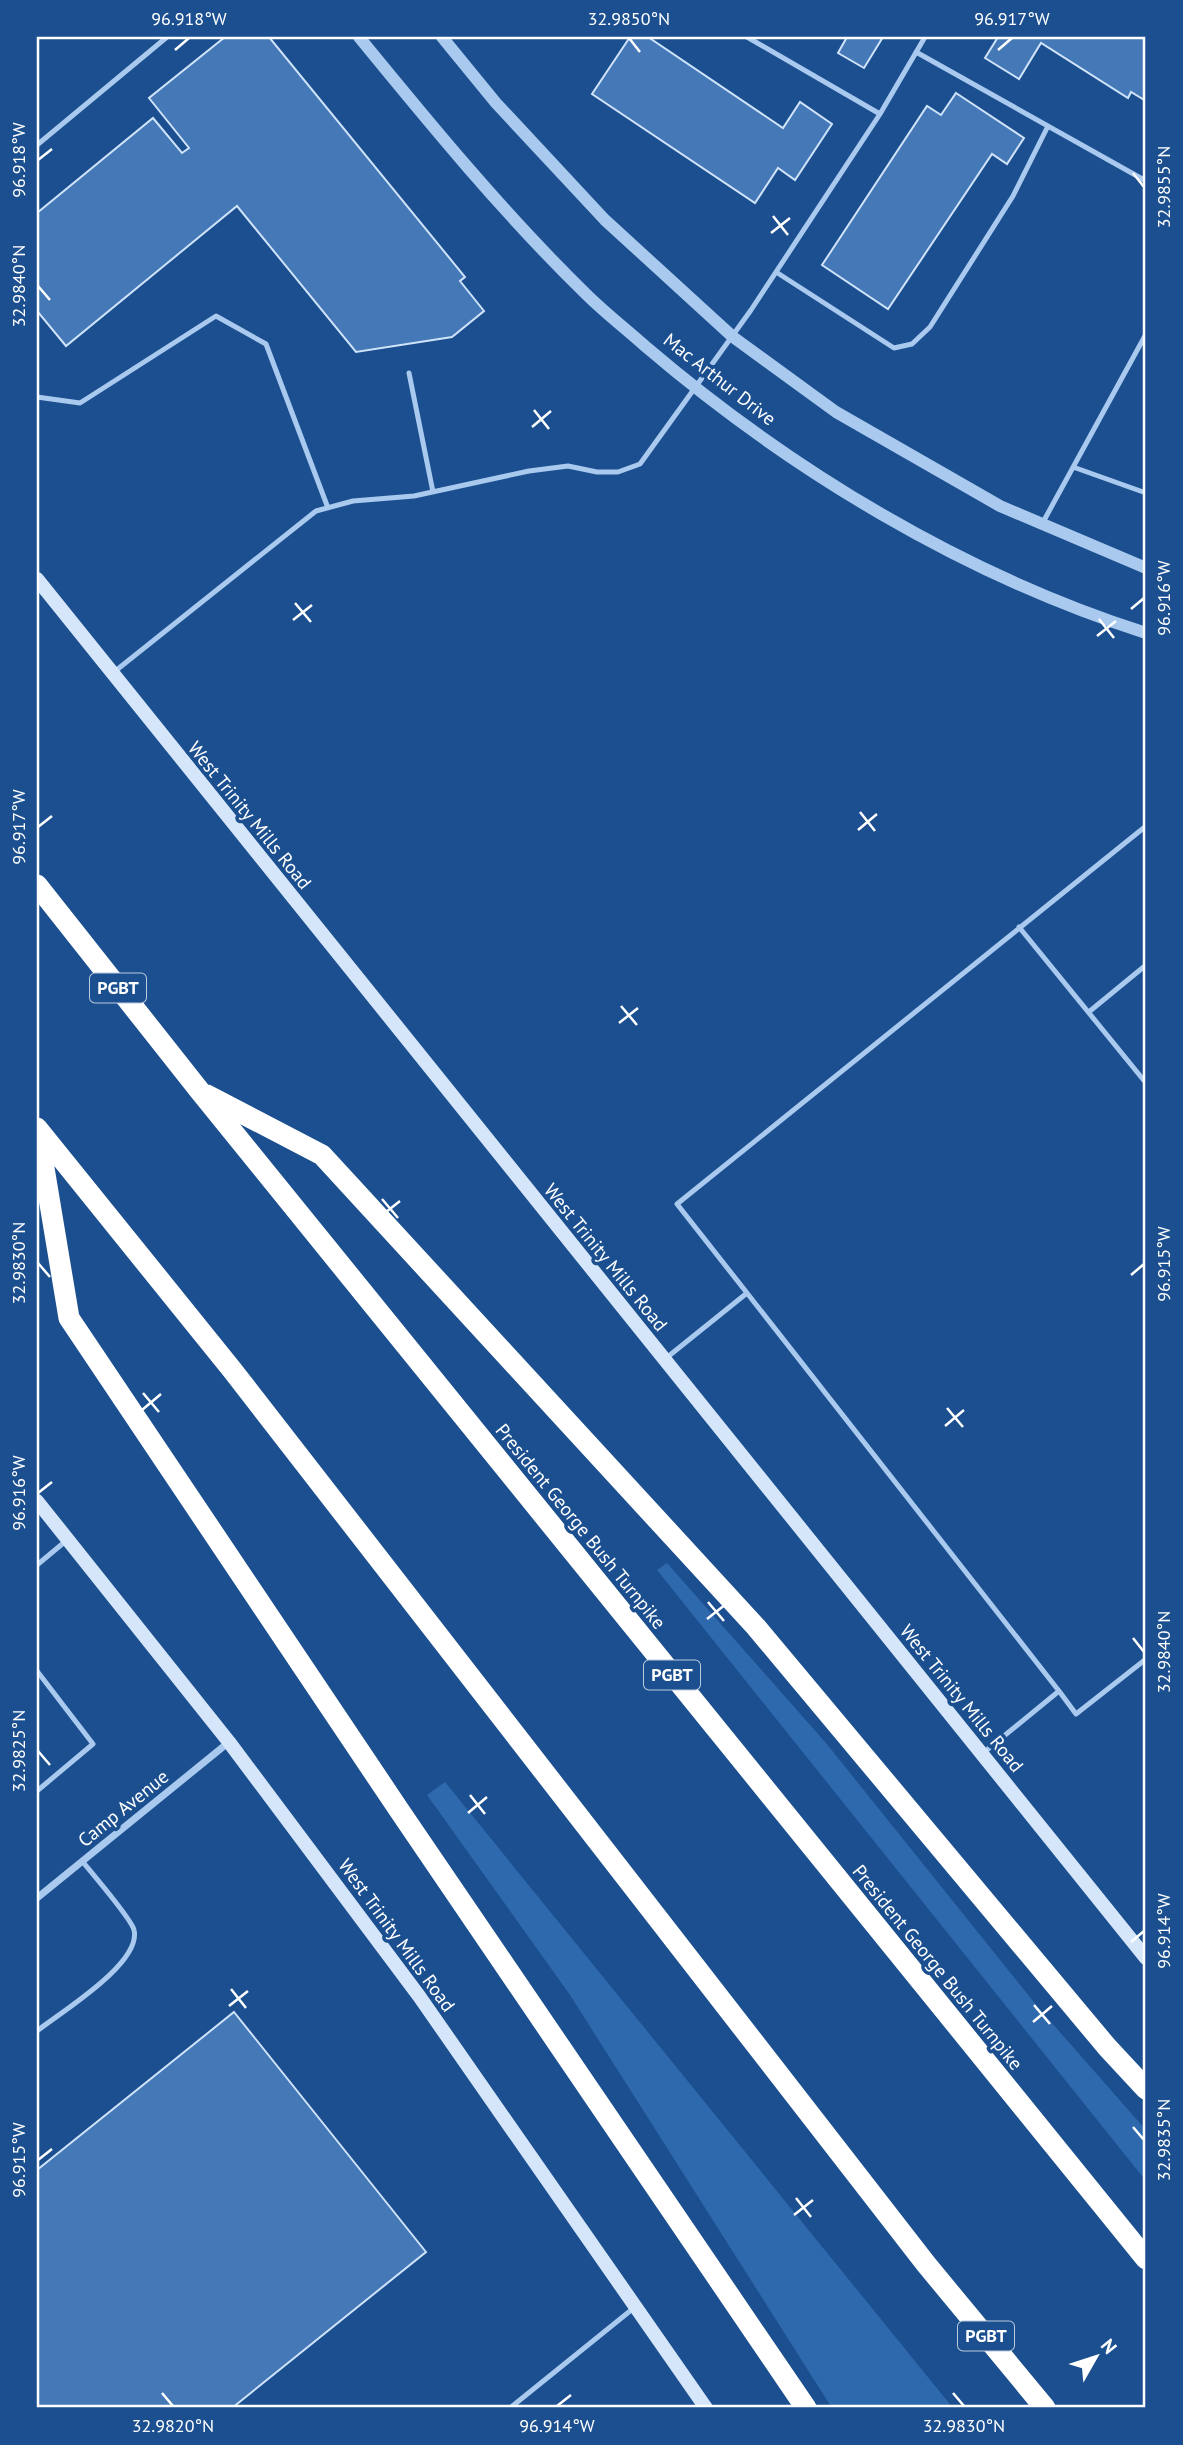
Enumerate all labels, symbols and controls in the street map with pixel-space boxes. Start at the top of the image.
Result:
text: 96.918°W [151,7,227,30]
text: 32.9850°N [588,7,670,30]
text: 96.917°W [974,7,1050,30]
text: 96.918°W [7,122,30,198]
text: 32.9855°N [1152,146,1175,228]
text: 32.9840°N [7,245,30,327]
street label: Mac Arthur Drive [659,328,781,430]
text: 96.916°W [1152,560,1175,636]
street label: West Trinity Mills Road [183,736,317,894]
text: 96.917°W [7,789,30,865]
road number: PGBT [90,973,146,1002]
street label: West Trinity Mills Road [539,1178,673,1336]
text: 32.9830°N [7,1222,30,1304]
text: 96.915°W [1152,1226,1175,1302]
street label: President George Bush Turnpike [491,1418,671,1634]
text: 96.916°W [7,1455,30,1531]
text: 32.9840°N [1152,1611,1175,1693]
street label: West Trinity Mills Road [895,1619,1029,1777]
road number: PGBT [644,1660,700,1690]
text: 32.9825°N [7,1710,30,1792]
street label: Camp Avenue [73,1764,173,1852]
street label: West Trinity Mills Road [333,1854,461,2016]
street label: President George Bush Turnpike [848,1859,1028,2075]
text: 96.914°W [1152,1893,1175,1969]
text: 32.9835°N [1152,2099,1175,2181]
text: 96.915°W [7,2122,30,2198]
road number: PGBT [958,2322,1014,2350]
north arrow [1060,2322,1130,2392]
text: N [1096,2334,1122,2359]
text: 32.9820°N [132,2414,214,2437]
text: 96.914°W [519,2414,595,2437]
text: 32.9830°N [923,2414,1005,2437]

